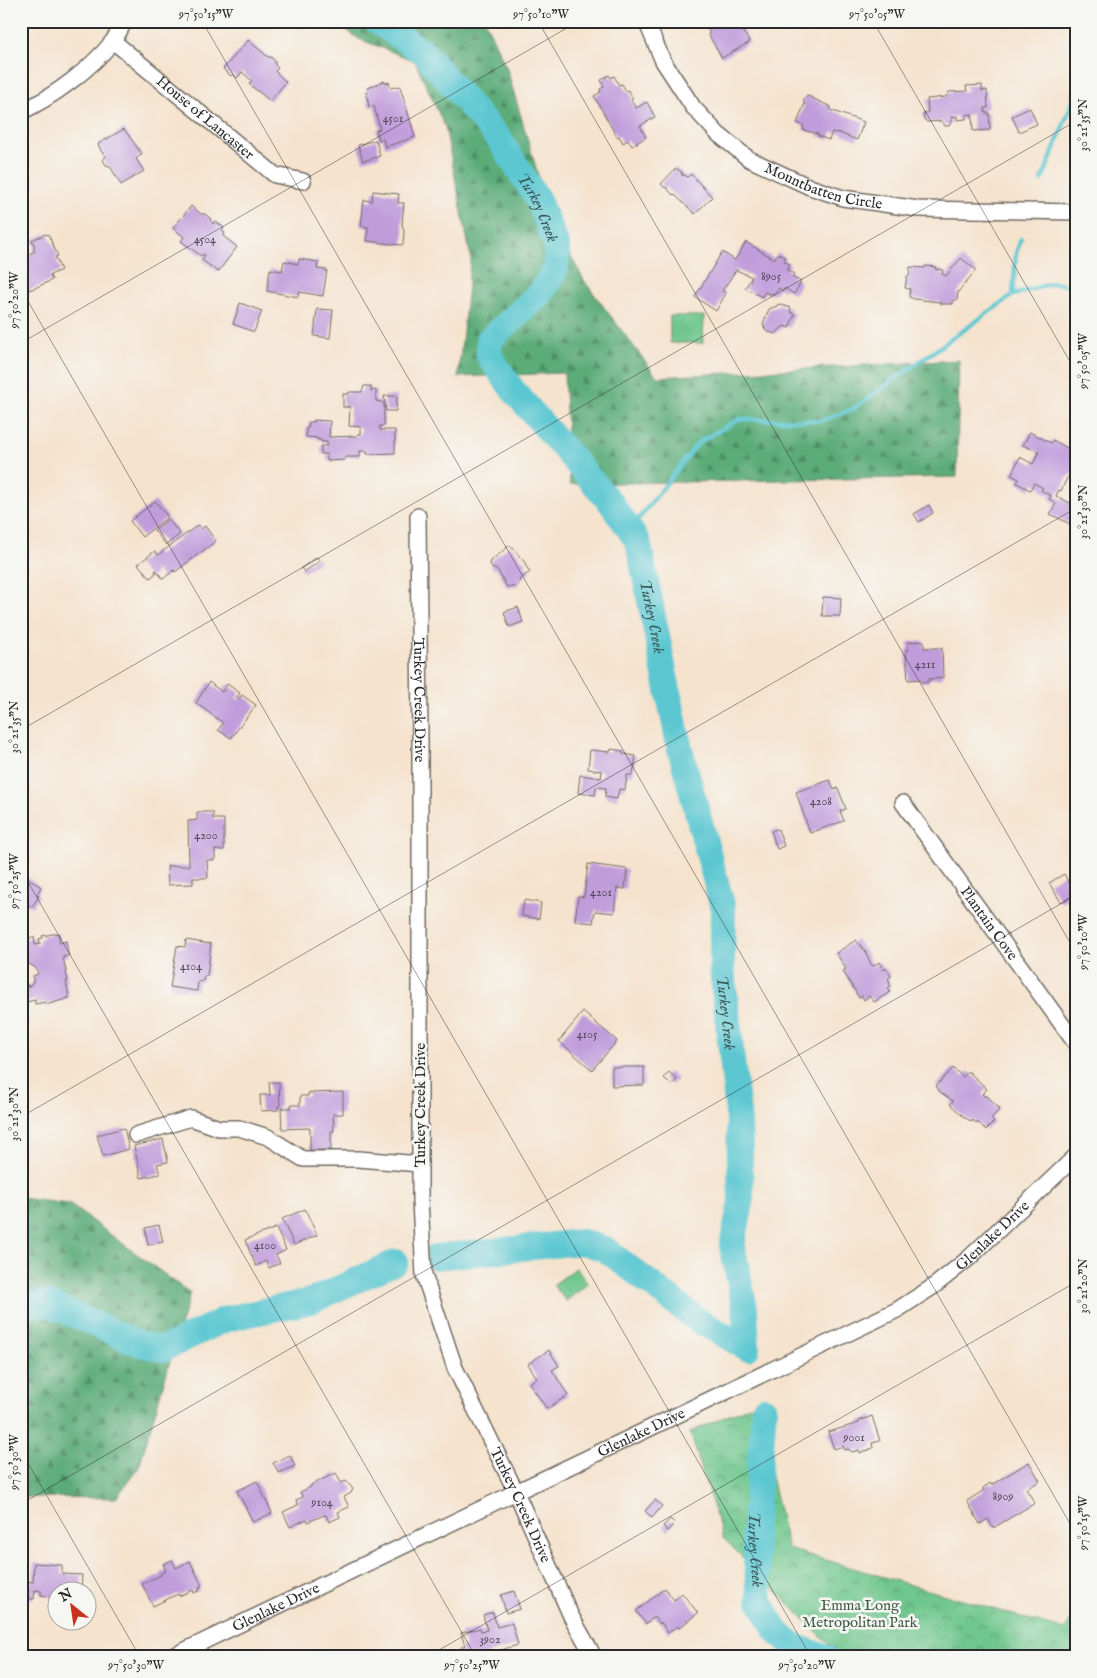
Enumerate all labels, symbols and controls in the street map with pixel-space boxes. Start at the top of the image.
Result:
text: 97°50'15"W [178,7,234,22]
text: 97°50'10"W [512,7,569,22]
text: 97°50'05"W [848,7,905,22]
street label: House of Lancaster [152,72,258,164]
text: 30°21'35"N [1076,98,1091,151]
house number: 4501 [383,111,403,126]
street label: Mountbatten Circle [761,158,884,214]
water label: Turkey Creek [511,170,562,246]
house number: 4504 [194,232,216,247]
house number: 8905 [761,269,782,284]
text: 97°50'20"W [7,271,22,330]
text: 97°50'05"W [1076,333,1091,390]
text: 30°21'30"N [1076,484,1091,539]
water label: Turkey Creek [634,578,668,656]
street label: Turkey Creek Drive [409,638,429,762]
house number: 4211 [915,657,935,672]
text: 30°21'35"N [7,700,22,753]
house number: 4208 [810,794,832,809]
house number: 4200 [194,828,218,843]
text: 97°50'25"W [7,853,22,910]
street label: Plantain Cove [956,883,1022,964]
house number: 4201 [590,885,612,900]
text: 97°50'10"W [1076,914,1091,971]
house number: 4104 [180,959,202,974]
water label: Turkey Creek [711,975,739,1052]
house number: 4105 [577,1027,598,1042]
street label: Turkey Creek Drive [411,1043,430,1167]
text: 30°21'30"N [7,1086,22,1141]
street label: Glenlake Drive [952,1196,1034,1275]
house number: 4100 [254,1238,276,1253]
text: 30°21'20"N [1076,1258,1091,1314]
street label: Glenlake Drive [595,1404,688,1462]
house number: 9001 [842,1430,865,1445]
text: 97°50'30"W [7,1433,22,1491]
street label: Turkey Creek Drive [486,1444,555,1566]
house number: 8909 [992,1489,1014,1504]
house number: 9104 [310,1495,333,1510]
text: 97°50'15"W [1076,1495,1091,1551]
water label: Turkey Creek [742,1511,767,1589]
street label: Glenlake Drive [229,1578,323,1636]
north arrow [48,1580,98,1630]
text: N [55,1585,76,1607]
park label: Emma Long Metropolitan Park [802,1596,919,1632]
house number: 3902 [479,1632,501,1647]
text: 97°50'30"W [107,1658,165,1673]
text: 97°50'25"W [443,1658,500,1673]
text: 97°50'20"W [777,1658,836,1673]

